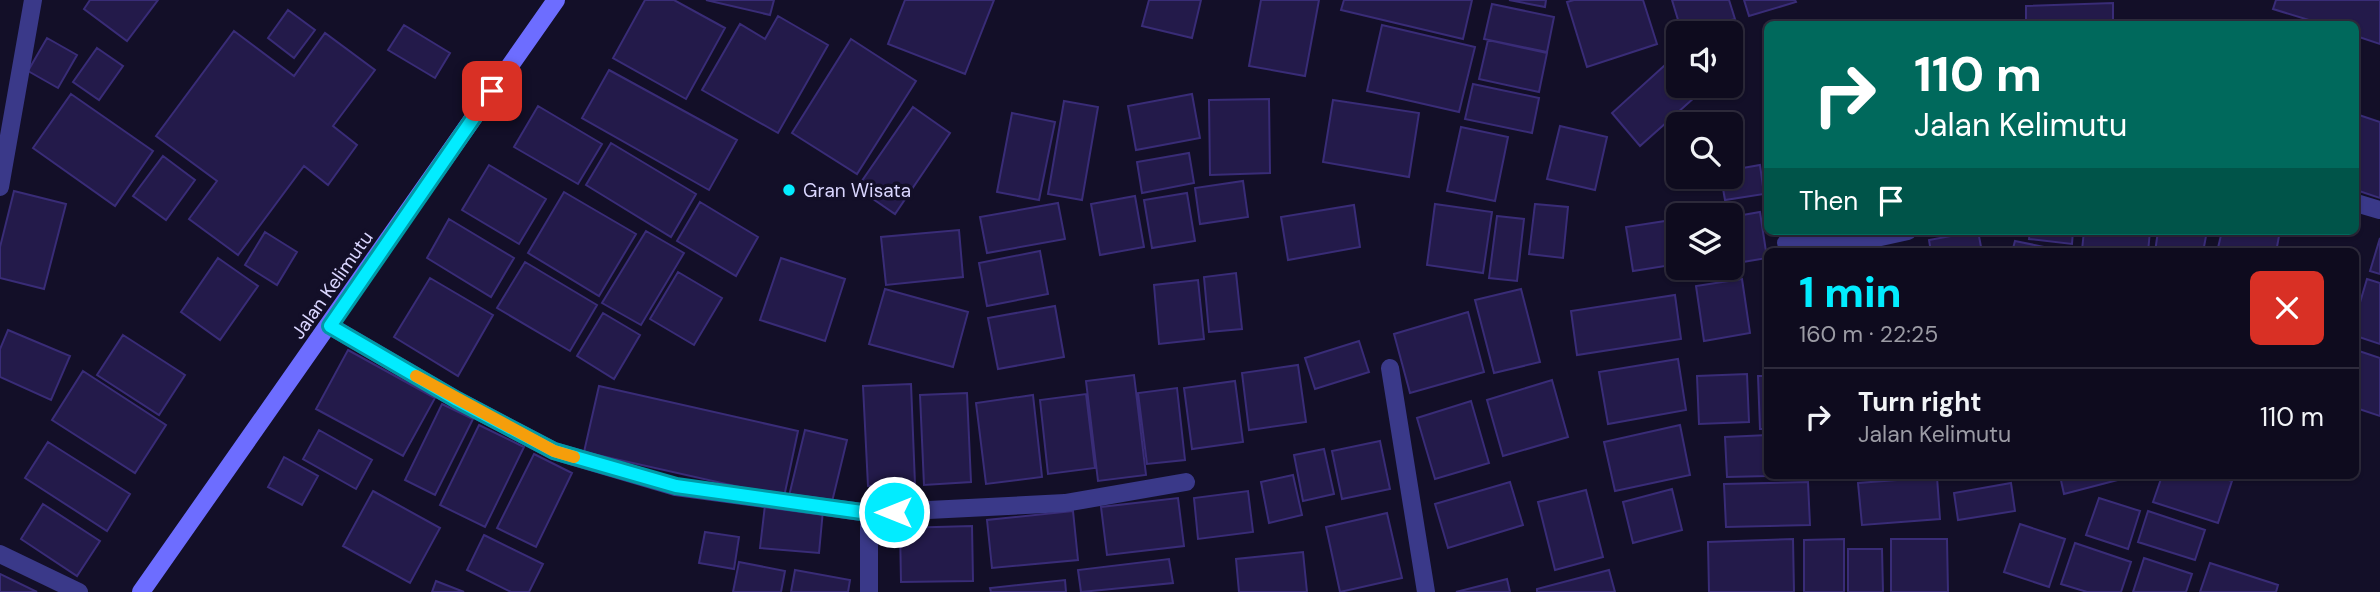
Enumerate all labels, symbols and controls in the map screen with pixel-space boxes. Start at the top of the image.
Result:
map controls [1666,21,1743,280]
button: sound [1666,21,1743,98]
text: 110 m [1914,42,2042,106]
icon: right [1799,49,1890,140]
pin [462,61,522,121]
icon: arrive [473,72,511,110]
text: Jalan Kelimutu [1914,104,2127,146]
button: search [1666,112,1743,189]
place label: Gran Wisata [803,178,911,203]
marker: Gran Wisata [781,182,797,198]
icon: arrive [1872,182,1910,220]
text: Then [1799,184,1858,218]
button: layers [1666,203,1743,280]
street label: Jalan Kelimutu [285,226,379,344]
text: 1 min [1799,265,1902,320]
button: close [2250,271,2324,345]
text: 160 m · 22:25 [1799,319,1938,349]
text: Turn right [1858,385,1982,419]
icon: right [1799,398,1837,436]
text: 110 m [2260,400,2324,434]
text: Jalan Kelimutu [1858,419,2011,449]
position arrow [857,475,931,549]

